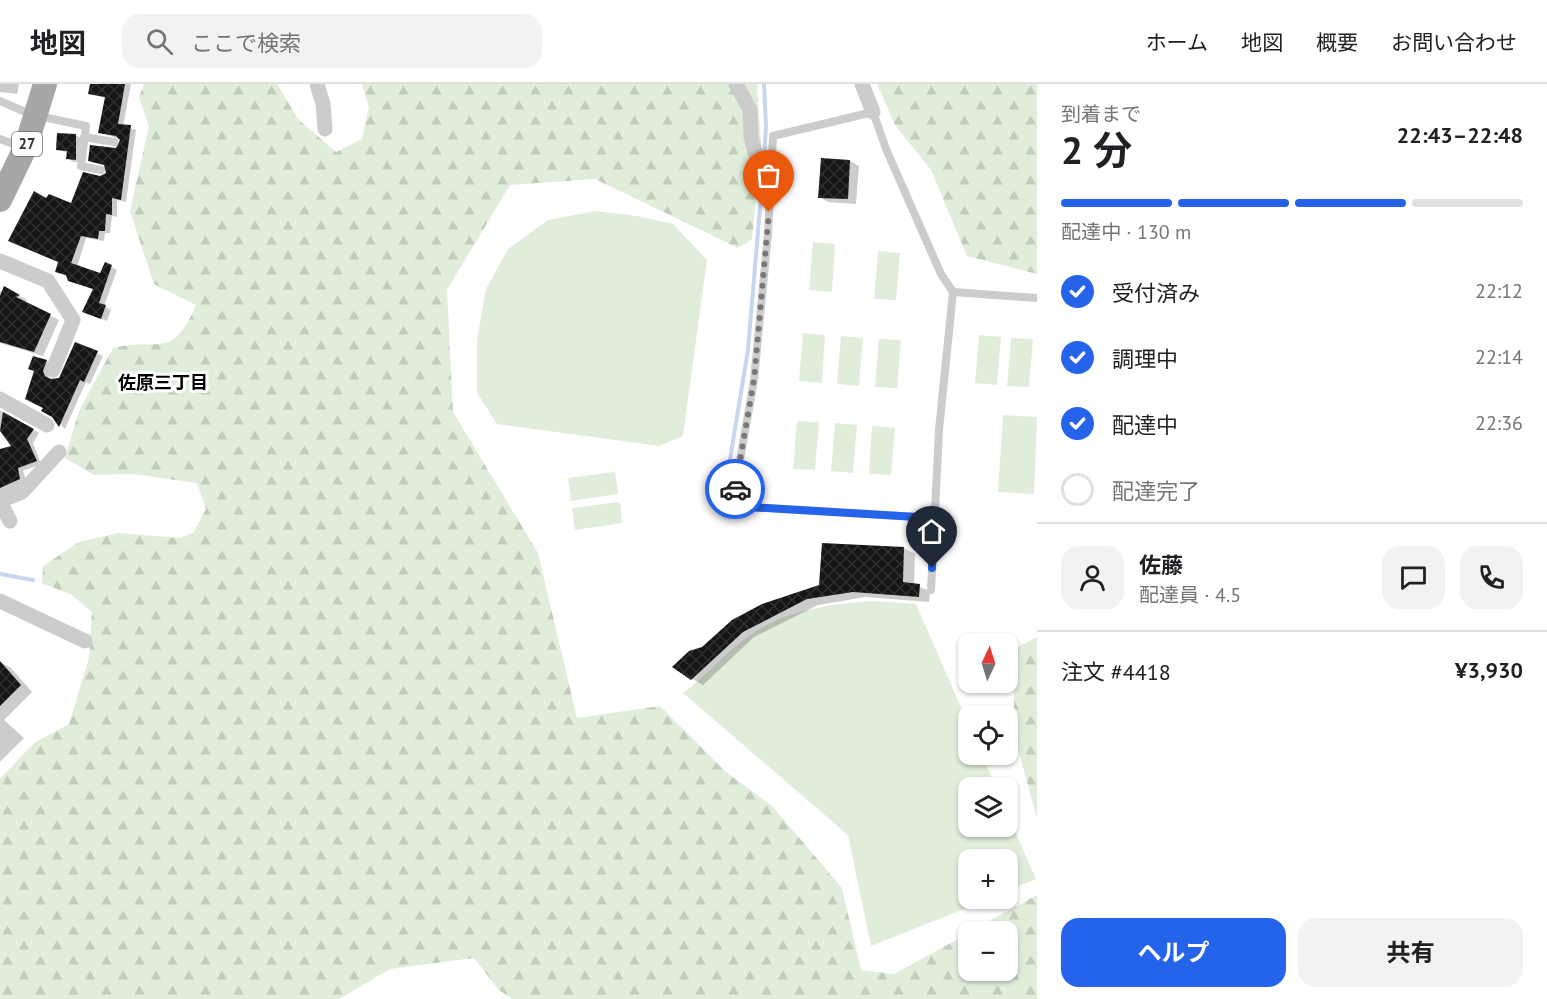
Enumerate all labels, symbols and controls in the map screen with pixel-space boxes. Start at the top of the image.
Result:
search box [122,14,542,68]
text: 地図 [30,24,86,61]
icon: search [143,25,176,58]
text: ここで検索 [191,29,301,57]
text: ホーム [1146,29,1208,56]
text: 地図 [1241,29,1283,56]
text: 概要 [1316,29,1358,56]
text: お問い合わせ [1391,29,1517,56]
text: 到着まで [1061,101,1141,127]
text: 22:43–22:48 [1397,121,1523,149]
text: 2 分 [1061,124,1132,175]
road number: 27 [12,132,42,156]
pin [743,150,794,212]
icon: bag [752,159,785,192]
text: 配達中 · 130 m [1061,219,1191,245]
icon: check [1061,275,1094,308]
text: 22:12 [1475,278,1523,304]
text: 受付済み [1112,279,1200,307]
icon: check [1061,341,1094,374]
text: 22:14 [1475,344,1523,370]
text: 調理中 [1112,345,1178,373]
district label: 佐原三丁目 [118,371,208,394]
icon: check [1061,407,1094,440]
text: 22:36 [1475,410,1523,436]
text: 配達中 [1112,411,1178,439]
courier [705,459,765,519]
icon: car [719,473,752,506]
text: 配達完了 [1112,477,1200,505]
pin [906,506,957,568]
icon: home [915,515,948,548]
button: person [1061,546,1124,609]
button: chat [1382,546,1445,609]
button: phone [1460,546,1523,609]
text: 佐藤 [1139,551,1183,579]
text: 配達員 · 4.5 [1139,582,1241,608]
north arrow [958,633,1018,693]
map controls [958,633,1018,981]
text: ¥3,930 [1455,656,1523,684]
text: 注文 #4418 [1061,658,1171,686]
button: locate [958,705,1018,765]
button: layers [958,777,1018,837]
button: + [958,849,1018,909]
button: ヘルプ [1061,918,1286,987]
button: 共有 [1298,918,1523,987]
button: − [958,921,1018,981]

